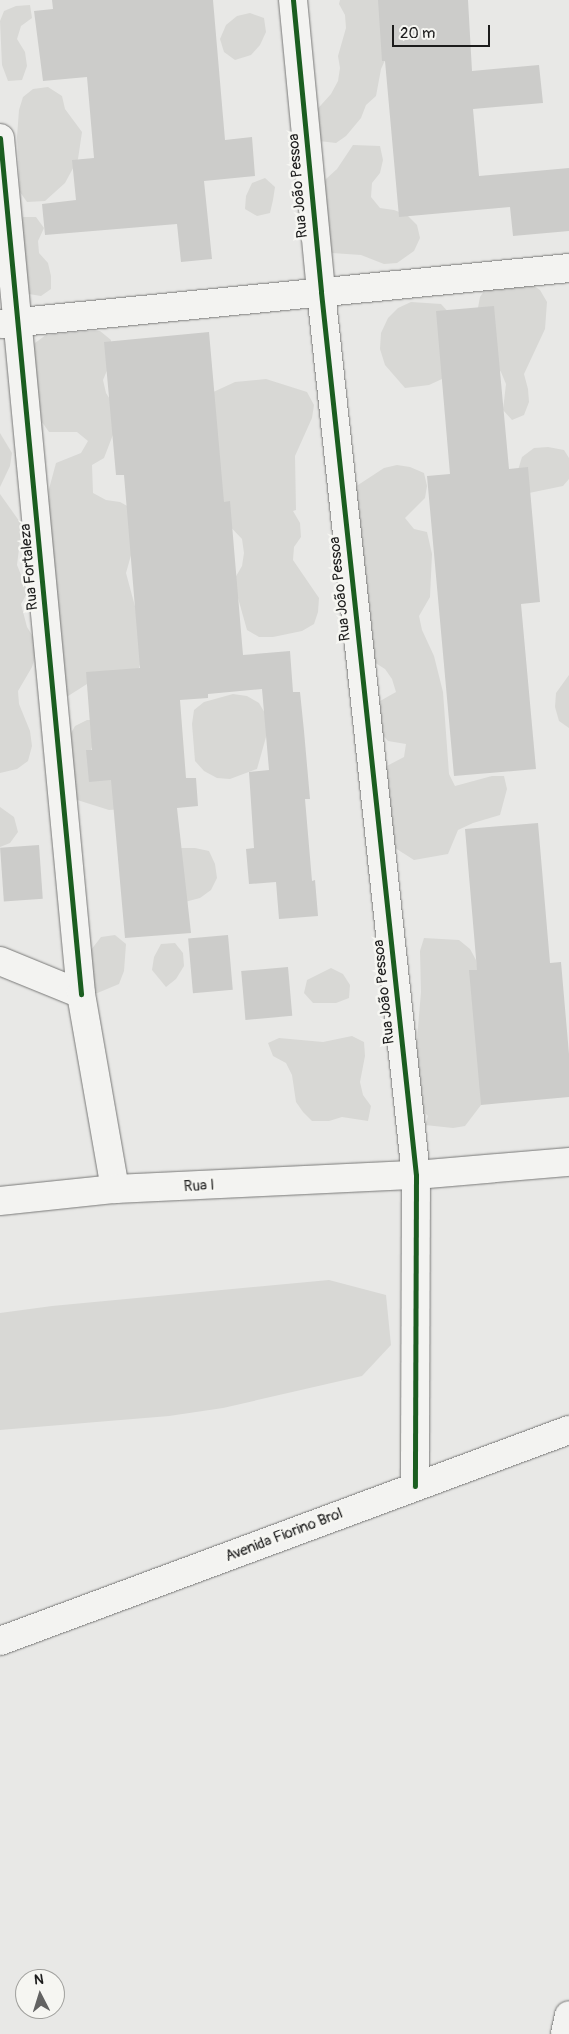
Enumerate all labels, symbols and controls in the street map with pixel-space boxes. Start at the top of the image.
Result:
scale bar [394,15,492,47]
text: 20 m [400,24,435,43]
street label: Rua João Pessoa [284,133,312,239]
street label: Rua Fortaleza [16,523,42,611]
street label: Rua João Pessoa [326,536,354,642]
street label: Rua João Pessoa [370,939,398,1045]
street label: Rua I [183,1176,215,1196]
street label: Avenida Fiorino Brol [223,1504,345,1566]
north arrow [15,1969,65,2019]
text: N [33,1971,44,1988]

